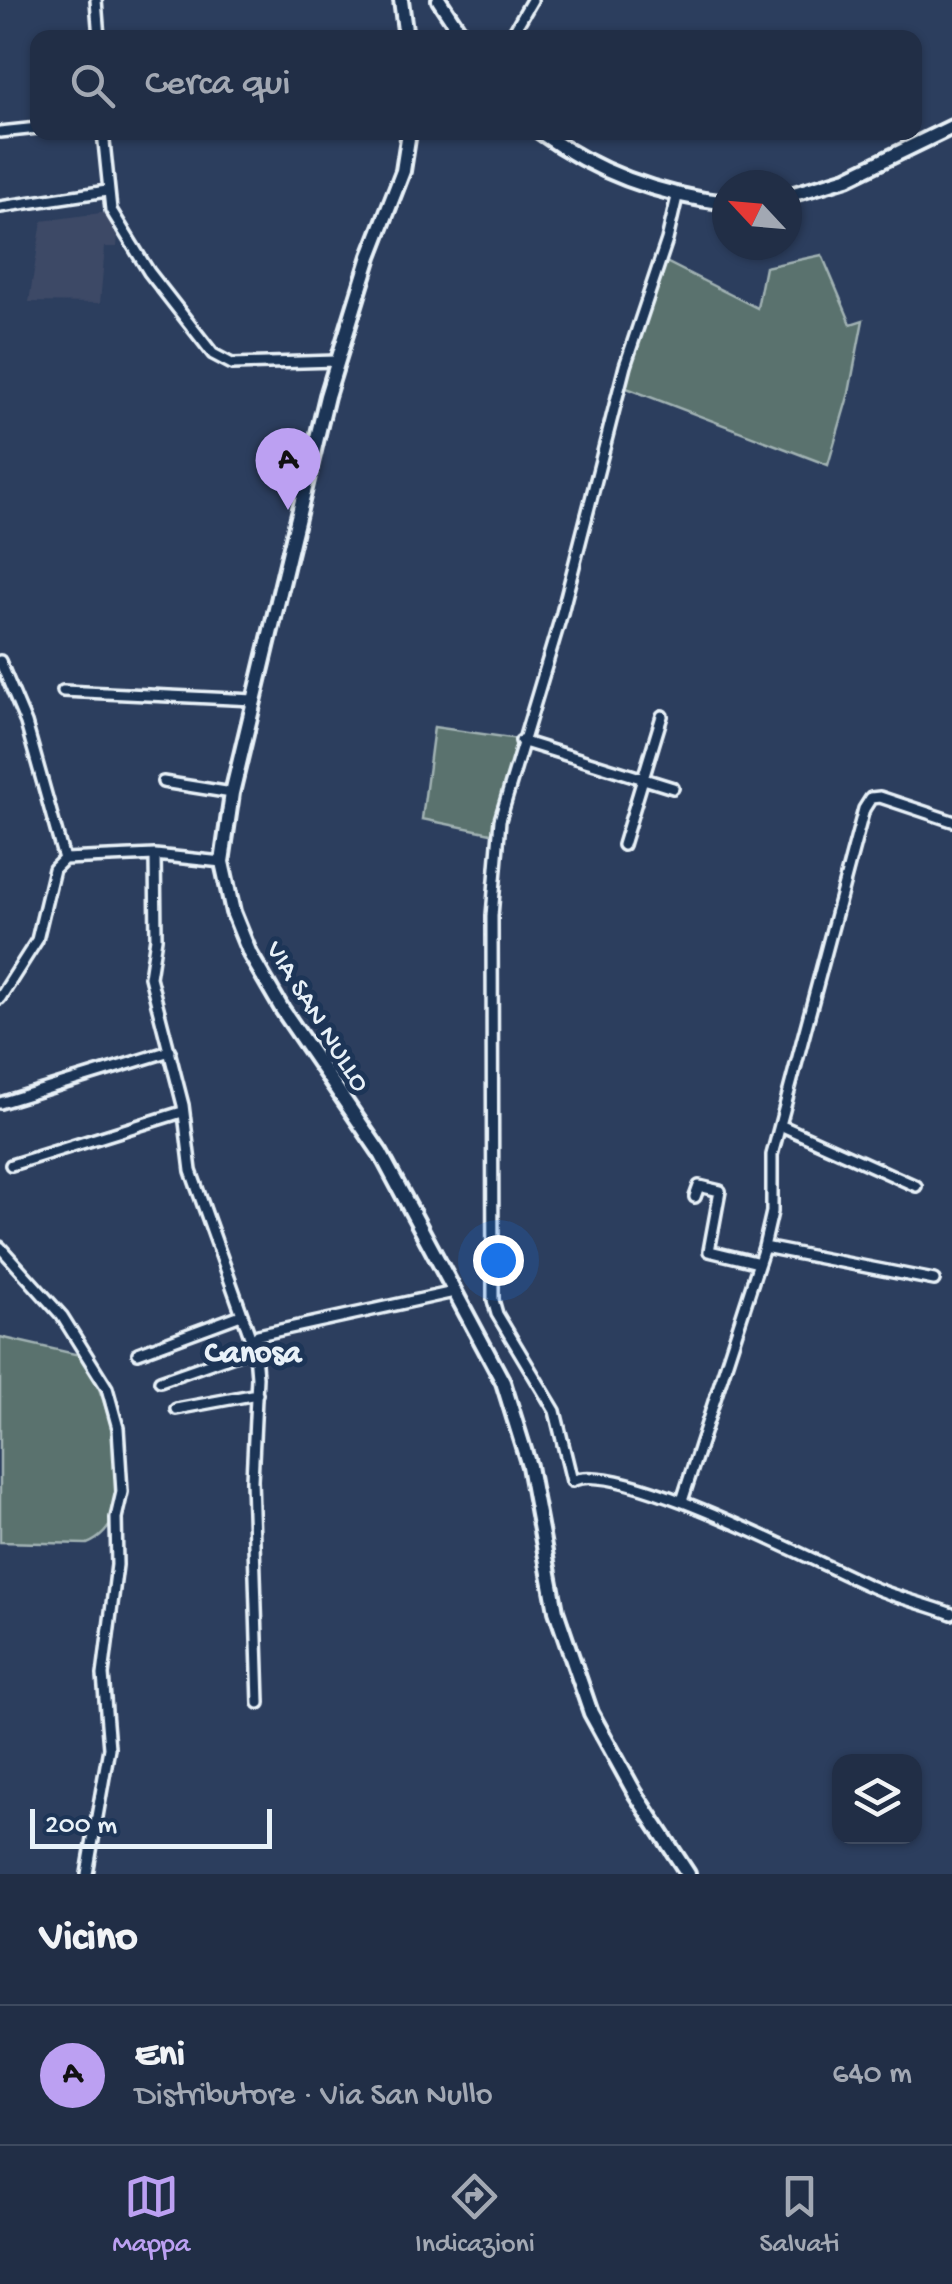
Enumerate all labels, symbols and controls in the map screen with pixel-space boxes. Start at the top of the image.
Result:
search box [30,30,922,140]
icon: search [65,58,120,113]
text: Cerca qui [145,63,290,107]
north arrow [712,170,802,260]
pin: A [256,428,320,510]
street label: VIA SAN NULLO [256,935,376,1099]
your location [473,1235,524,1286]
district label: Canosa [205,1336,303,1374]
map controls [832,1754,922,1844]
button: layers [832,1754,922,1844]
scale bar [30,1804,272,1848]
text: 200 m [45,1810,117,1843]
text: Vicino [40,1915,138,1964]
text: Eni [135,2034,185,2078]
text: A [63,2056,82,2094]
text: 640 m [832,2056,912,2094]
text: Distributore · Via San Nullo [135,2078,493,2116]
tab: Mappa [112,2169,190,2262]
tab: Indicazioni [415,2169,535,2262]
tab: Salvati [760,2169,840,2262]

